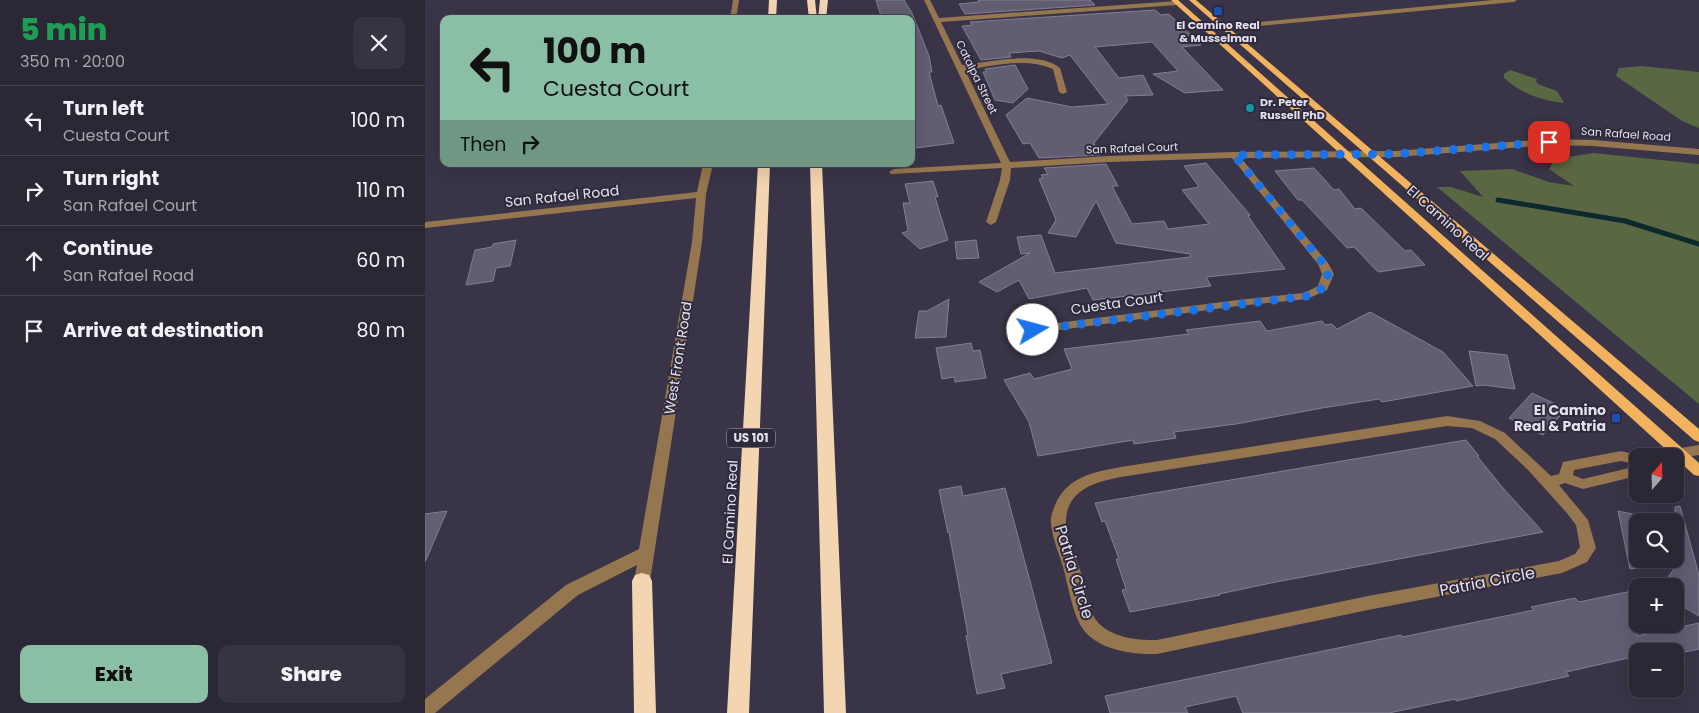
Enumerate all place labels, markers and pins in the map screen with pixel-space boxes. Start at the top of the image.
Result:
marker: El Camino Real & Musselman [1212,5,1224,17]
place label: El Camino Real & Musselman [1176,17,1260,46]
place label: Dr. Peter Russell PhD [1260,94,1325,123]
marker: Dr. Peter Russell PhD [1244,102,1256,114]
pin [1528,121,1570,163]
place label: El Camino Real & Patria [1514,400,1606,436]
marker: El Camino Real & Patria [1610,412,1622,424]

